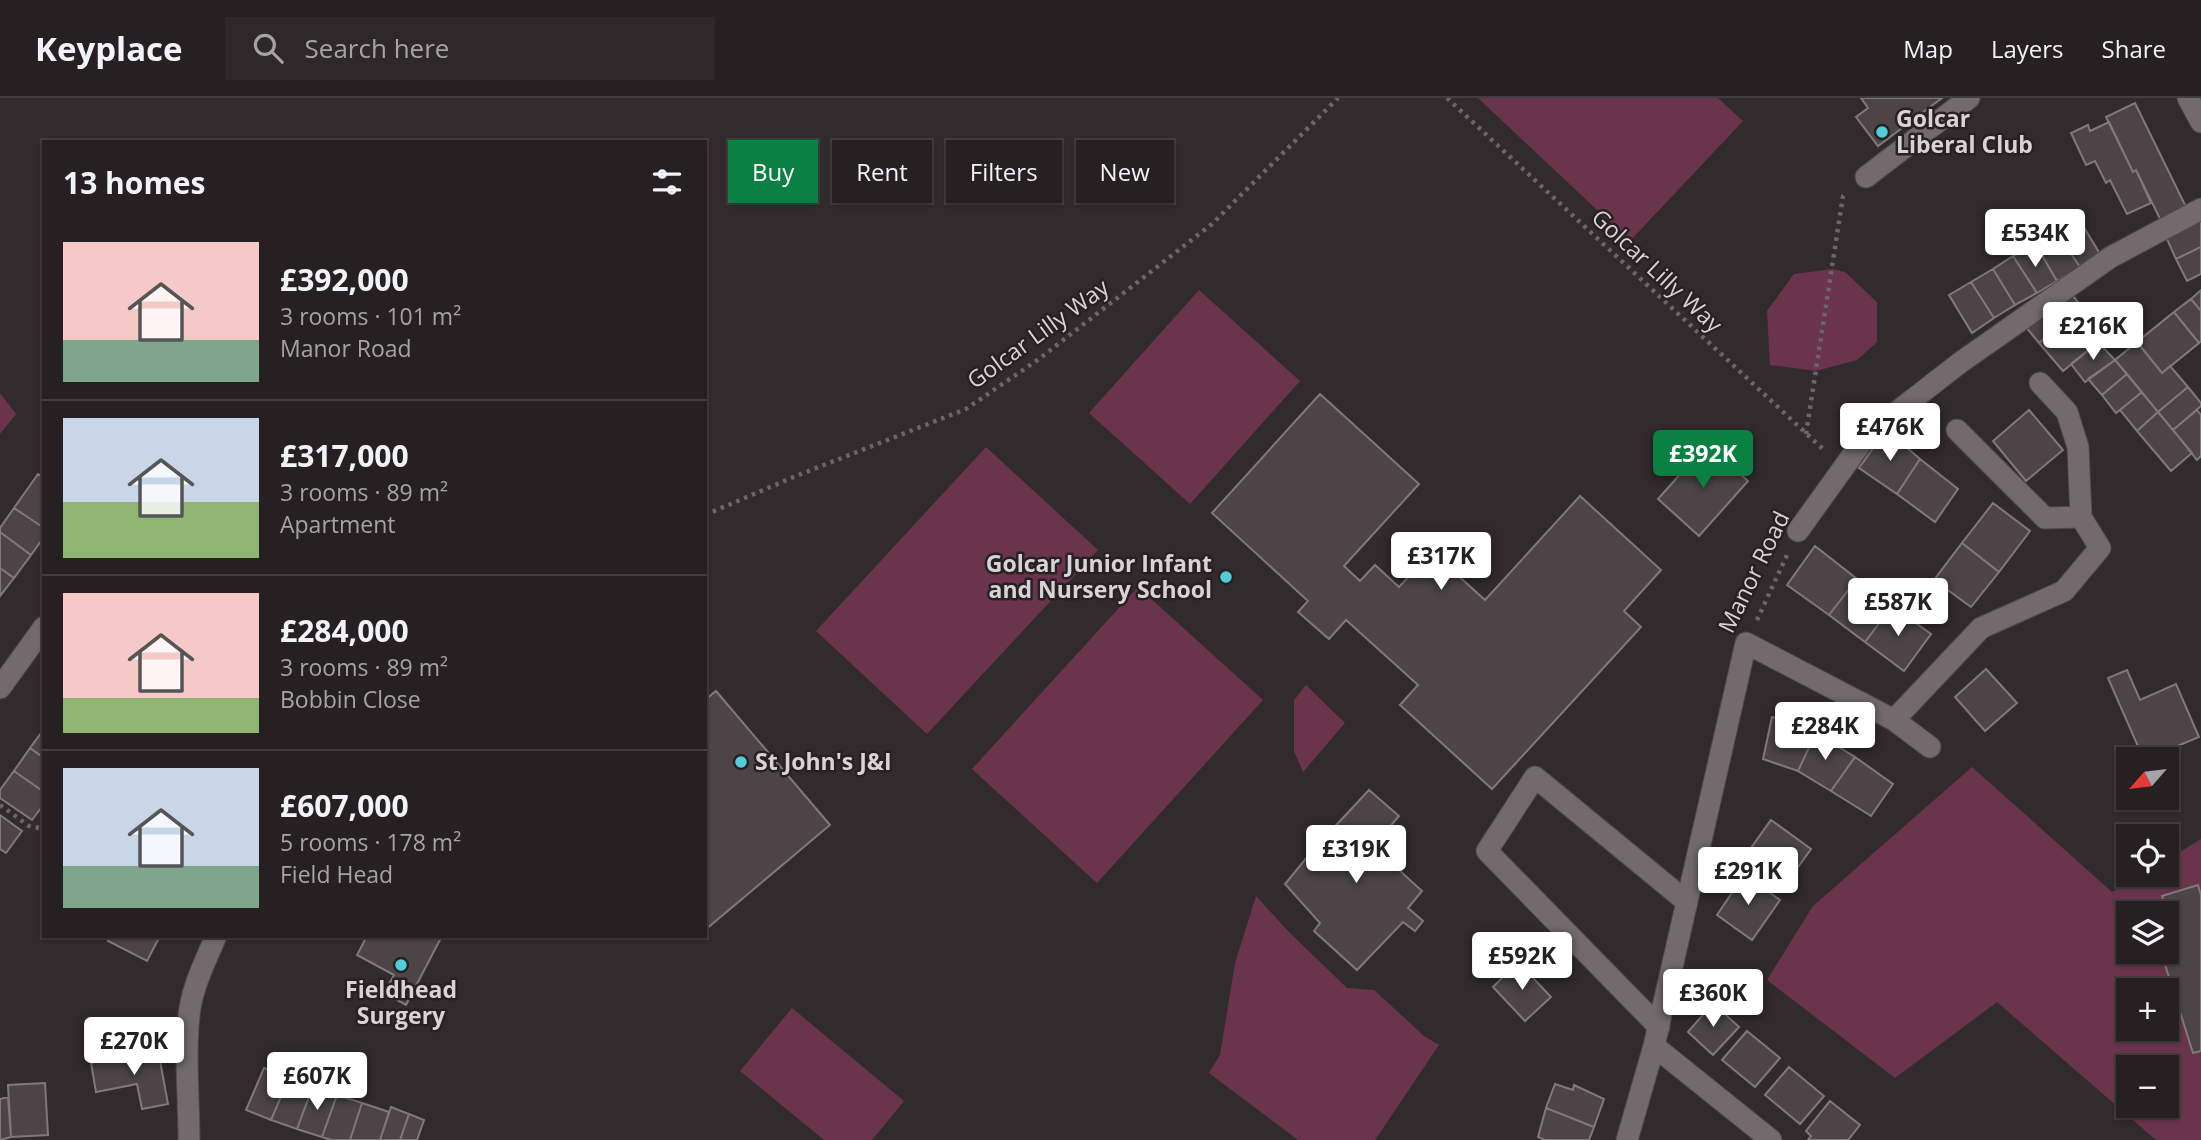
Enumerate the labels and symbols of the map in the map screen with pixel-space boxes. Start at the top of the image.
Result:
place label: Golcar Liberal Club [1896,102,2033,160]
marker: Golcar Liberal Club [1874,124,1890,140]
street label: Golcar Lilly Way [1585,201,1730,340]
pin: £534K [1986,209,2084,269]
street label: Golcar Lilly Way [960,271,1115,396]
pin: £216K [2044,302,2142,362]
pin: £476K [1841,404,1939,463]
pin: £392K [1654,430,1752,490]
street label: Manor Road [1710,505,1796,638]
pin: £317K [1392,532,1490,592]
place label: Golcar Junior Infant and Nursery School [986,547,1212,605]
marker: Golcar Junior Infant and Nursery School [1218,569,1234,585]
pin: £587K [1849,578,1947,638]
pin: £284K [1776,702,1874,762]
place label: St John's J&I [755,745,892,777]
north arrow [2116,747,2179,810]
marker: St John's J&I [733,754,749,770]
pin: £319K [1307,826,1405,885]
pin: £291K [1699,848,1797,907]
pin: £592K [1473,932,1571,992]
marker: Fieldhead Surgery [393,957,409,973]
pin: £360K [1664,970,1762,1029]
place label: Fieldhead Surgery [345,973,457,1031]
pin: £270K [85,1018,183,1077]
pin: £607K [268,1052,366,1112]

